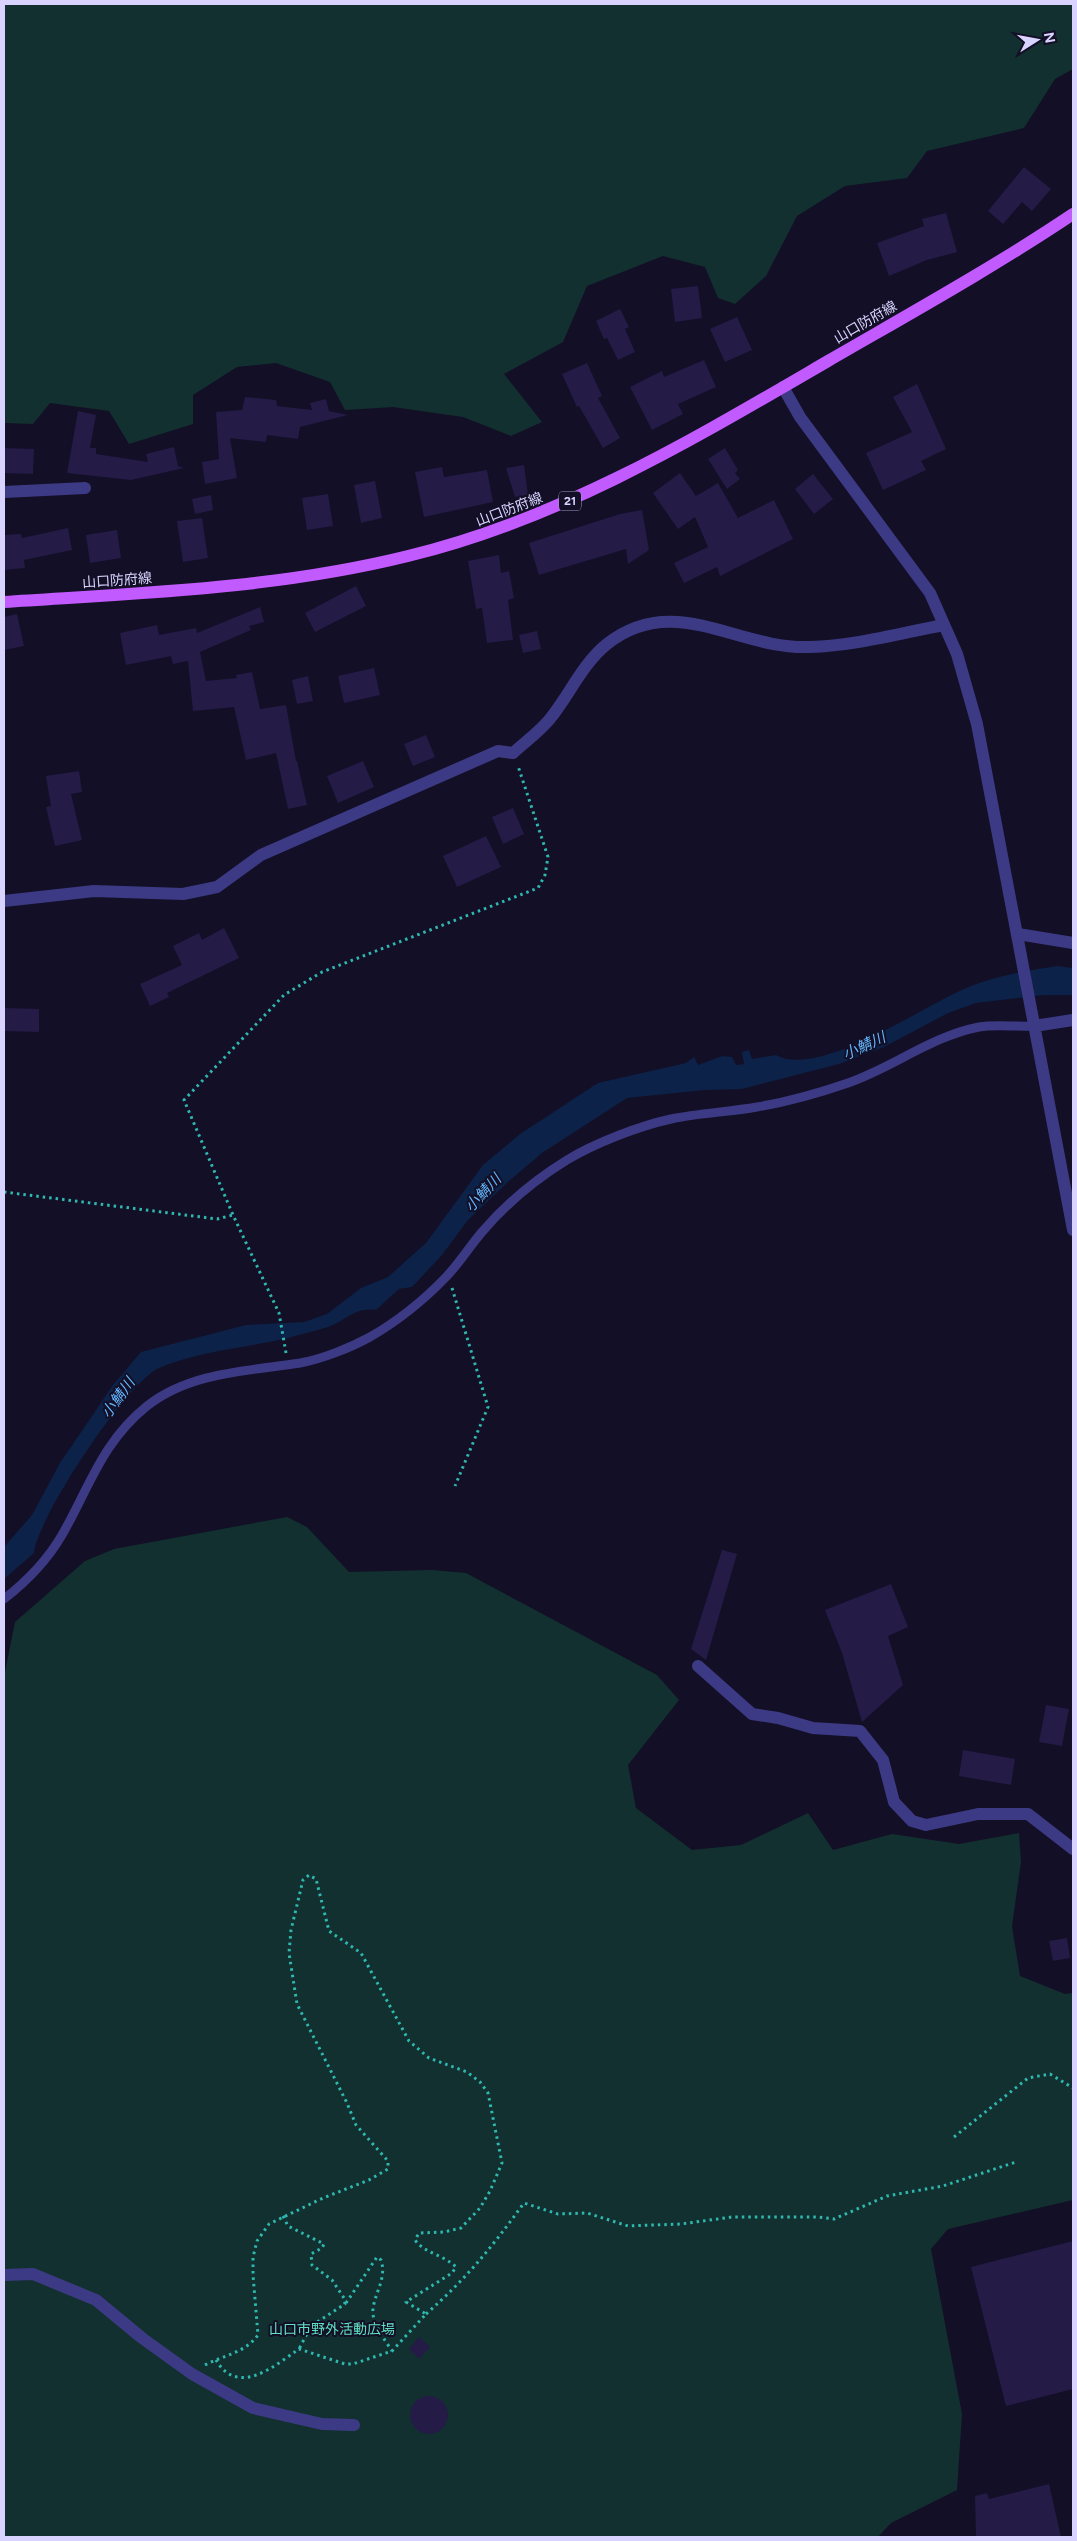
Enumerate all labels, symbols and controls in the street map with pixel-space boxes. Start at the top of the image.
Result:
north arrow [1012,15,1062,65]
text: N [1040,31,1059,45]
street label: 山口防府線 [831,298,900,347]
street label: 山口防府線 [473,489,545,530]
road number: 21 [559,492,581,511]
street label: 山口防府線 [82,570,153,591]
water label: 小鯖川 [840,1027,890,1064]
water label: 小鯖川 [461,1169,506,1216]
water label: 小鯖川 [97,1373,140,1421]
park label: 山口市野外活動広場 [269,2321,395,2338]

